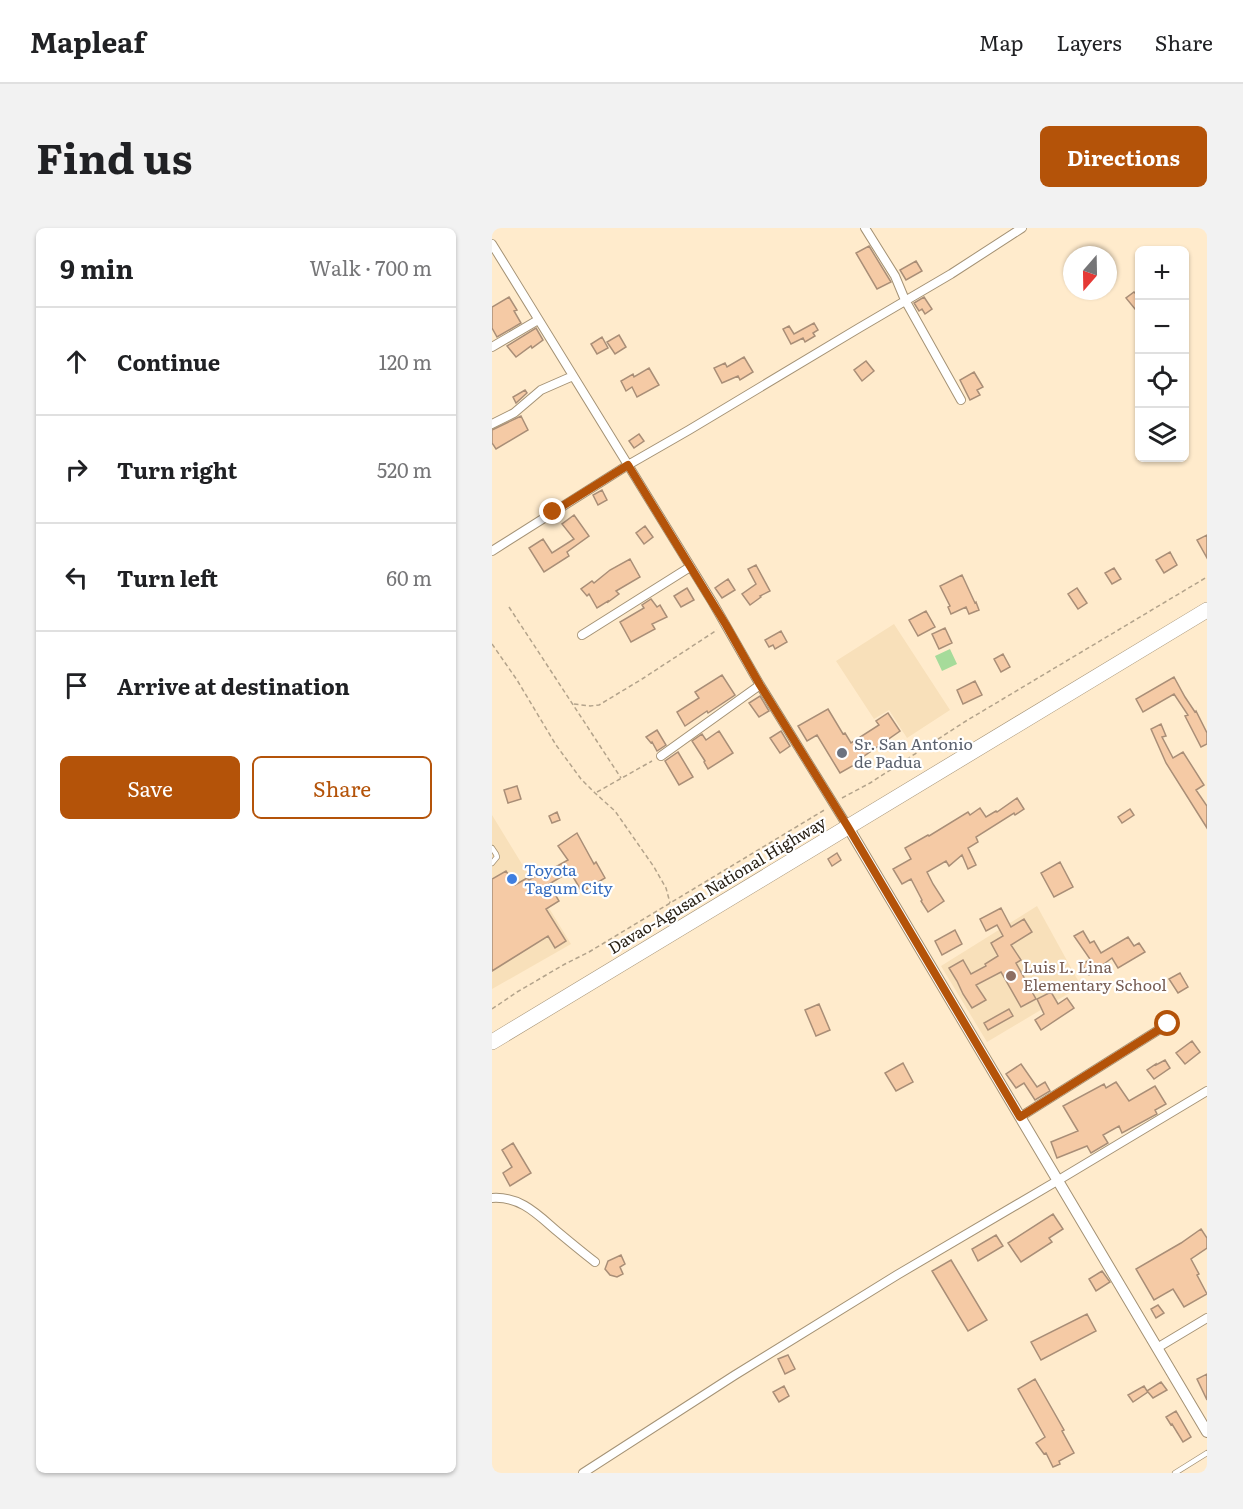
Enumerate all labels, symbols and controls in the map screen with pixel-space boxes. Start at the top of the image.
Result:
text: Mapleaf [30,20,145,62]
text: Map [979,26,1024,57]
text: Layers [1057,26,1122,57]
text: Share [1155,26,1213,57]
text: Find us [36,125,193,187]
button: Directions [1040,126,1207,187]
north arrow [1063,246,1117,300]
map controls [1135,246,1189,462]
button: + [1135,246,1189,300]
text: 9 min [60,248,134,287]
text: Walk · 700 m [309,252,432,282]
button: − [1135,300,1189,354]
icon: ahead [60,345,93,378]
text: Continue [117,345,220,378]
text: 120 m [379,346,432,376]
button: locate [1135,354,1189,408]
button: layers [1135,408,1189,462]
icon: right [60,453,93,486]
text: Turn right [117,453,237,486]
text: 520 m [377,454,432,484]
route end [539,498,565,524]
icon: left [60,561,93,594]
text: Turn left [117,561,218,594]
text: 60 m [386,562,432,592]
icon: arrive [60,669,93,702]
text: Arrive at destination [117,669,350,702]
place label: Sr. San Antonio de Padua [854,731,973,773]
marker: Sr. San Antonio de Padua [835,746,849,760]
button: Save [60,756,240,819]
button: Share [252,756,432,819]
street label: Davao-Agusan National Highway [603,809,831,959]
place label: Toyota Tagum City [524,857,614,899]
marker: Toyota Tagum City [505,872,519,886]
place label: Luis L. Lina Elementary School [1023,954,1167,996]
marker: Luis L. Lina Elementary School [1004,969,1018,983]
route start [1154,1010,1180,1036]

